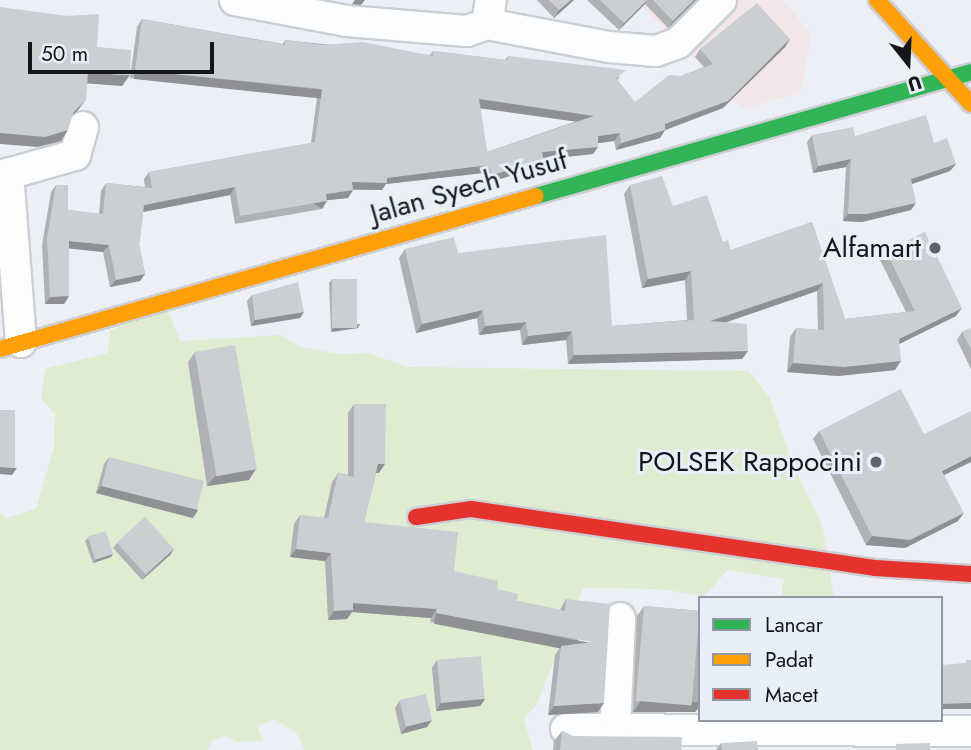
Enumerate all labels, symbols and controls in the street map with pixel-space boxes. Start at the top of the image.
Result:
scale bar [32,28,217,72]
north arrow [873,28,943,98]
text: 50 m [41,39,88,69]
text: U [904,69,925,98]
street label: Jalan Syech Yusuf [367,143,571,231]
place label: Alfamart [823,231,921,265]
marker: Alfamart [927,240,943,256]
place label: POLSEK Rappocini [638,445,862,479]
marker: POLSEK Rappocini [868,454,884,470]
legend [698,596,943,722]
text: Lancar [765,610,823,640]
text: Padat [765,645,813,675]
text: Macet [765,680,818,710]

